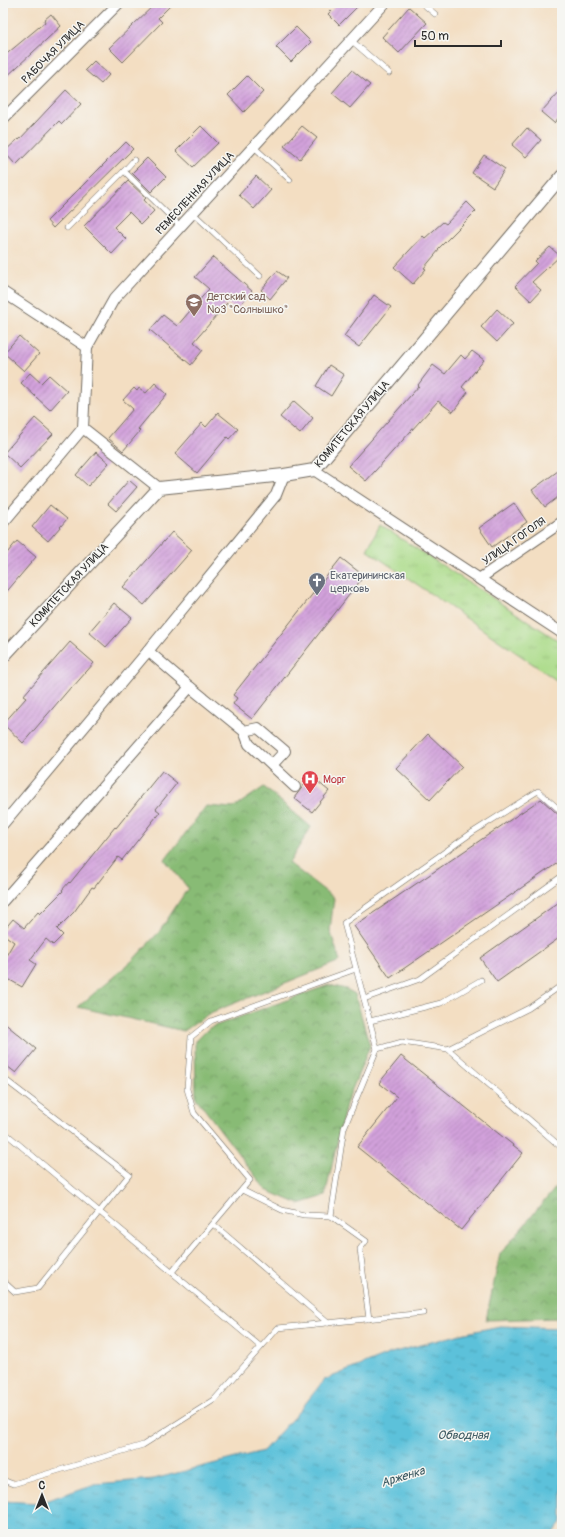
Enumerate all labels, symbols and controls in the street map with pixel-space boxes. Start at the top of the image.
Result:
street label: РАБОЧАЯ УЛИЦА [19,18,87,86]
scale bar [415,22,501,48]
text: 50 m [421,29,449,44]
street label: РЕМЕСЛЕННАЯ УЛИЦА [153,149,237,237]
place label: Детский сад №3 "Солнышко" [206,290,288,316]
school or university icon: Детский сад №3 "Солнышко" [184,292,204,317]
street label: КОМИТЕТСКАЯ УЛИЦА [312,378,392,470]
street label: УЛИЦА ГОГОЛЯ [480,514,548,568]
street label: КОМИТЕТСКАЯ УЛИЦА [27,541,111,629]
place label: Екатерининская церковь [330,569,405,595]
church icon: Екатерининская церковь [307,571,327,596]
hospital icon: Морг [300,769,320,794]
place label: Морг [323,773,346,786]
water label: Обводная [437,1428,490,1443]
water label: Арженка [379,1463,428,1491]
north arrow [22,1475,62,1515]
text: С [39,1479,46,1492]

